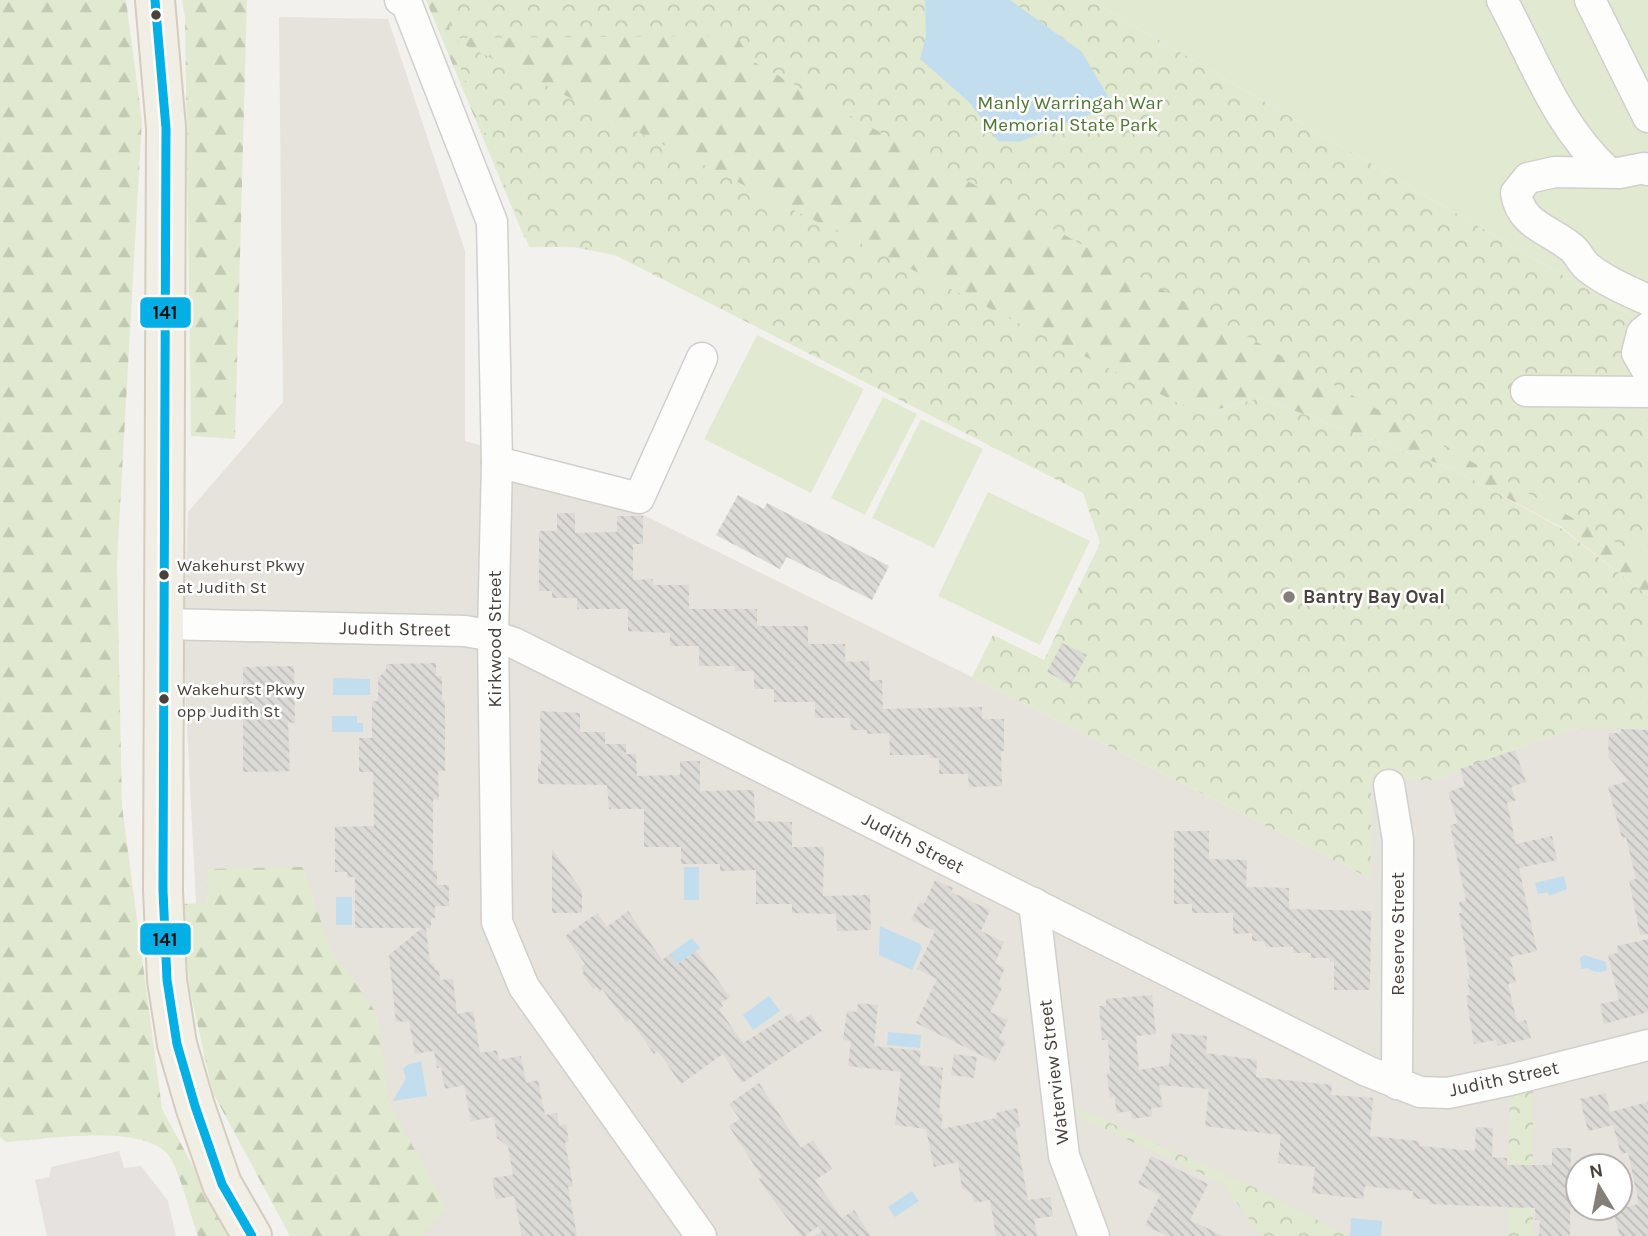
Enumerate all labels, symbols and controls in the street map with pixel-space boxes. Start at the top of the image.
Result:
unlabelled marker [149,8,163,22]
park label: Manly Warringah War Memorial State Park [977,92,1163,136]
line badge: 141 [139,296,192,329]
text: 141 [153,302,177,324]
place label: Wakehurst Pkwy at Judith St [177,555,305,597]
marker: Wakehurst Pkwy at Judith St [157,568,171,582]
street label: Kirkwood Street [484,570,506,708]
place label: Bantry Bay Oval [1303,586,1445,608]
marker: Bantry Bay Oval [1281,589,1297,605]
street label: Judith Street [339,617,451,641]
place label: Wakehurst Pkwy opp Judith St [177,679,305,721]
marker: Wakehurst Pkwy opp Judith St [157,692,171,706]
street label: Judith Street [858,808,968,878]
street label: Reserve Street [1387,872,1409,996]
line badge: 141 [139,922,192,956]
text: 141 [153,929,177,951]
street label: Waterview Street [1034,998,1074,1146]
street label: Judith Street [1447,1057,1561,1101]
north arrow [1564,1152,1634,1222]
text: N [1588,1159,1605,1183]

